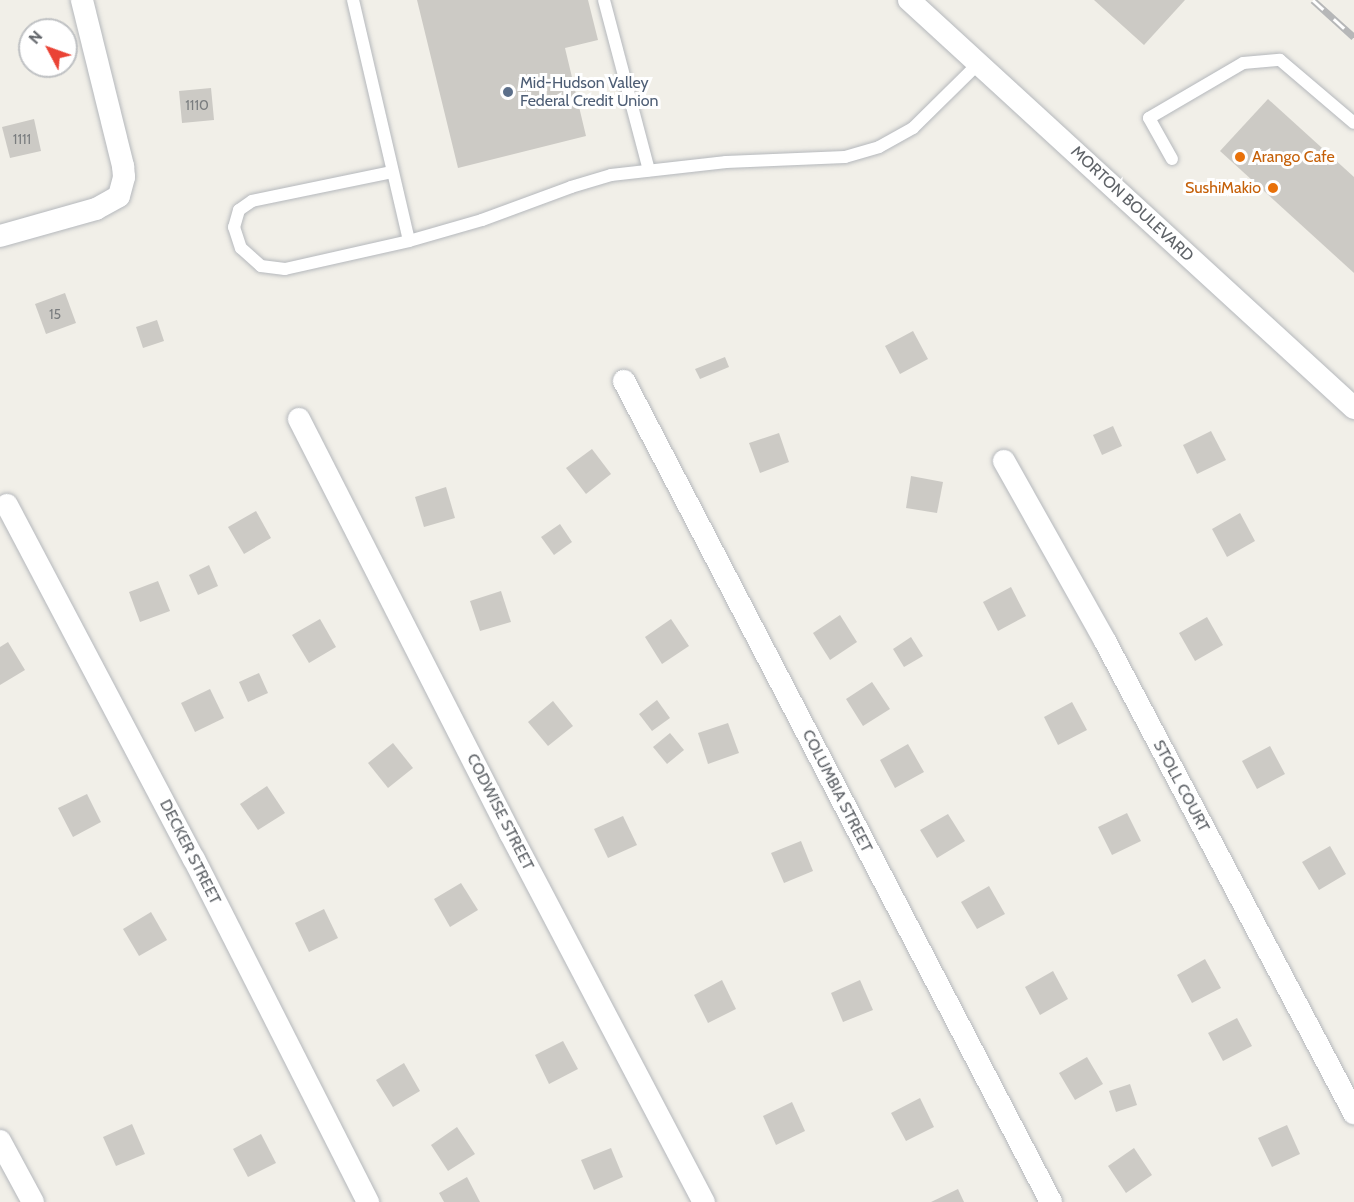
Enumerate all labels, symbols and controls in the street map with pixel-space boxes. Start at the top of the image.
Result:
north arrow [18,18,78,78]
text: N [25,27,46,48]
place label: Mid-Hudson Valley Federal Credit Union [520,73,658,111]
marker: Mid-Hudson Valley Federal Credit Union [501,85,515,99]
house number: 1110 [185,97,209,113]
house number: 1111 [13,131,31,147]
street label: MORTON BOULEVARD [1067,142,1197,266]
place label: Arango Cafe [1252,147,1335,167]
marker: Arango Cafe [1233,150,1247,164]
place label: SushiMakio [1185,178,1261,198]
marker: SushiMakio [1266,181,1280,195]
house number: 15 [49,306,61,322]
street label: COLUMBIA STREET [798,727,876,855]
street label: STOLL COURT [1149,737,1213,835]
street label: CODWISE STREET [462,751,538,873]
street label: DECKER STREET [155,796,225,908]

